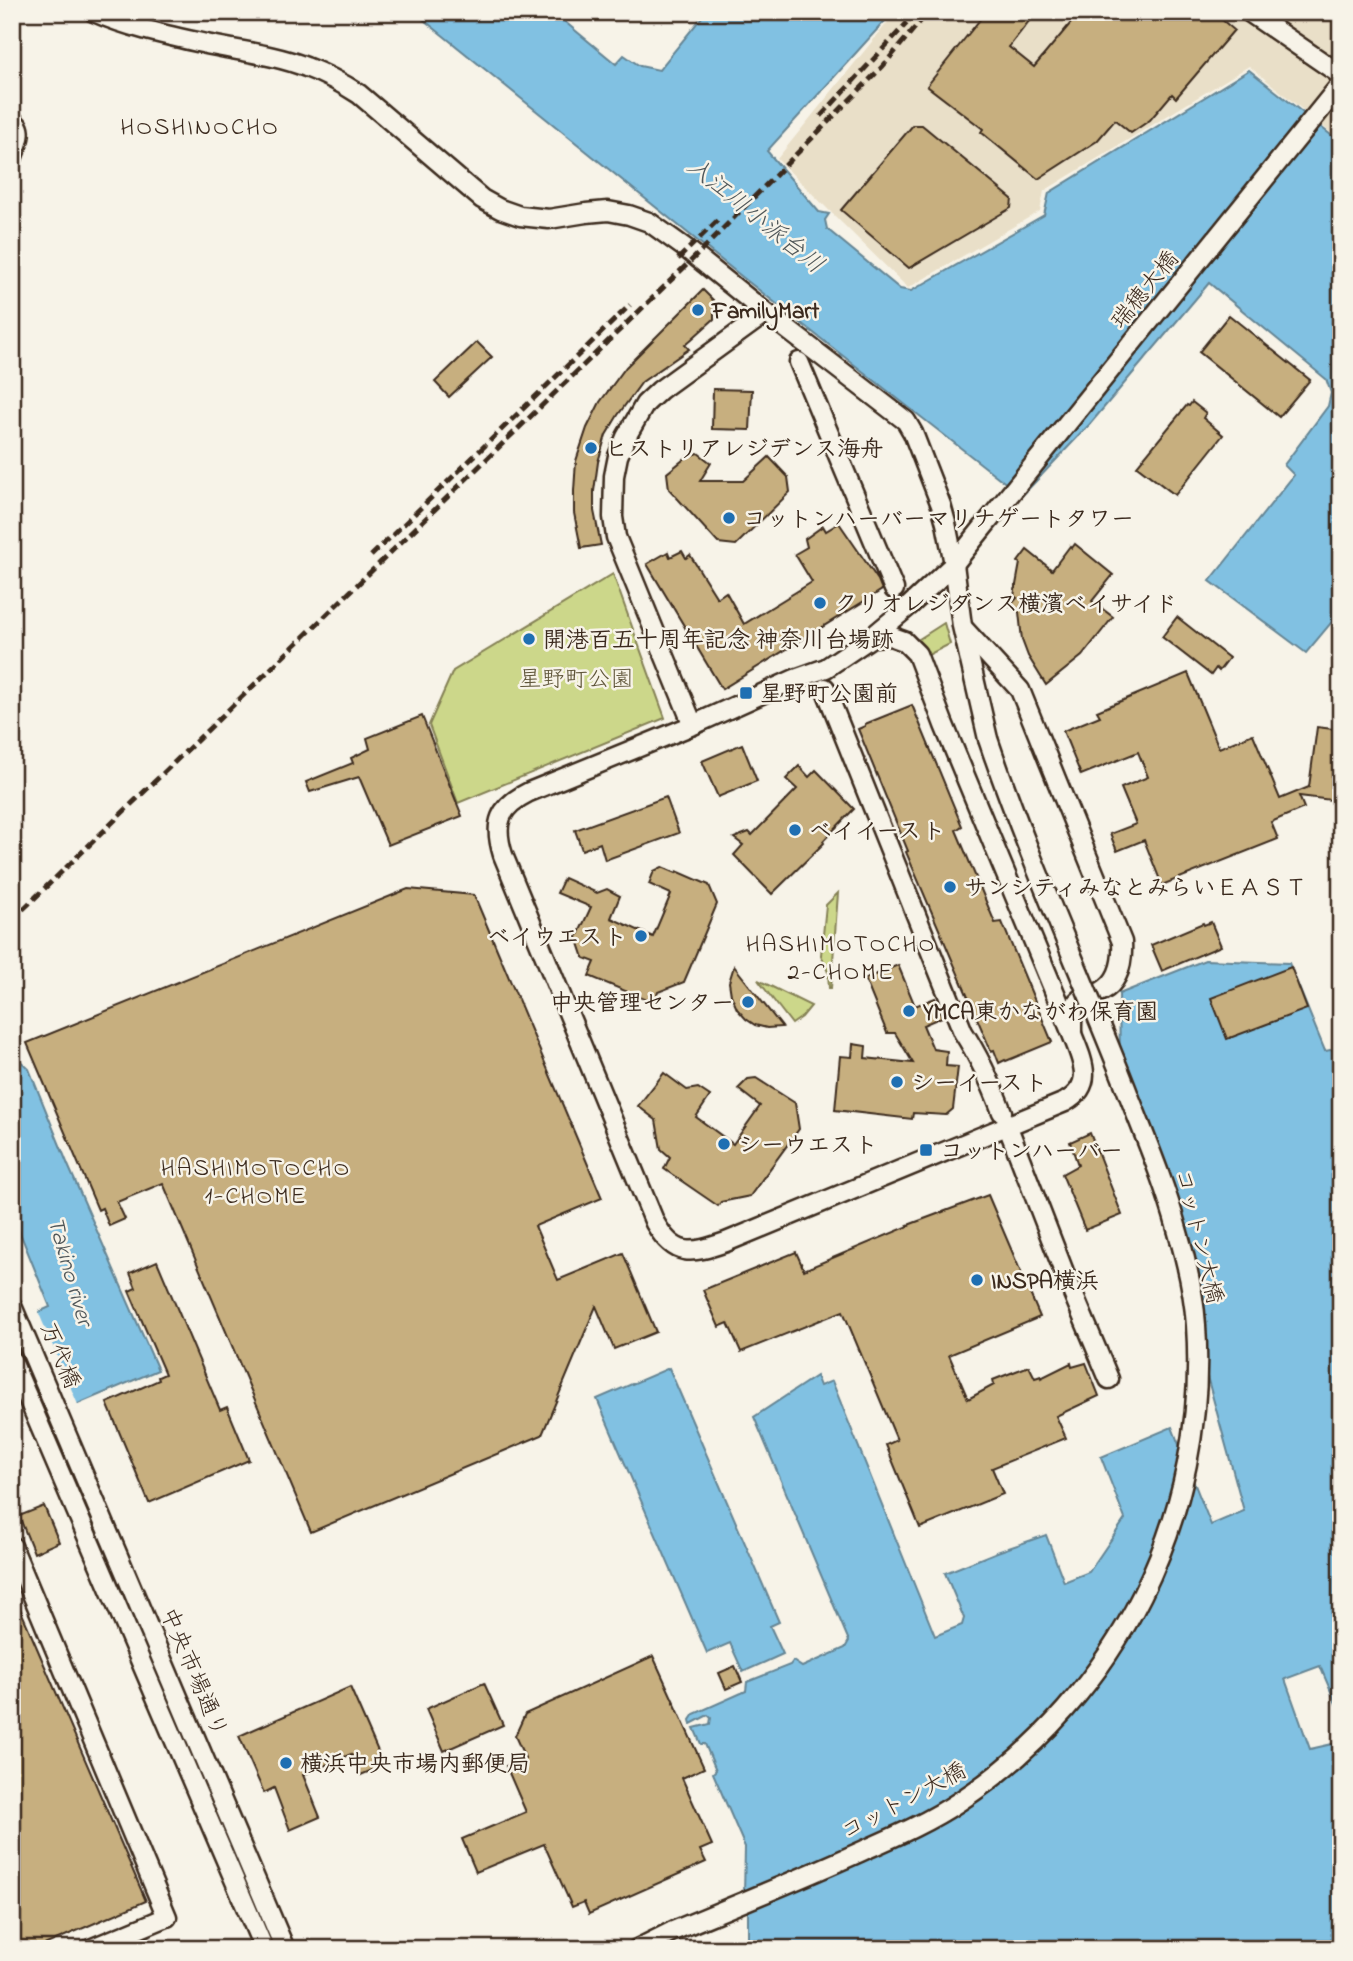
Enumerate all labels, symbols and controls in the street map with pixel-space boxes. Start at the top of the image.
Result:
district label: HOSHINOCHO [120,111,280,146]
water label: 入江川小派台川 [678,150,831,283]
street label: 瑞穂大橋 [1104,244,1188,337]
place label: FamilyMart [711,296,819,331]
marker: FamilyMart [690,302,706,318]
place label: ヒストリアレジデンス海舟 [605,434,883,467]
marker: ヒストリアレジデンス海舟 [583,440,599,456]
place label: コットンハーバーマリナゲートタワー [743,504,1134,537]
marker: コットンハーバーマリナゲートタワー [721,510,737,526]
place label: クリオレジダンス横濱ベイサイド [834,589,1178,622]
marker: クリオレジダンス横濱ベイサイド [812,595,828,611]
place label: 開港百五十周年記念 神奈川台場跡 [543,625,894,658]
marker: 開港百五十周年記念 神奈川台場跡 [521,631,537,647]
park label: 星野町公園 [519,664,634,697]
place label: 星野町公園前 [760,679,898,712]
marker: 星野町公園前 [738,685,754,701]
place label: ベイイースト [809,816,946,849]
marker: ベイイースト [787,822,803,838]
place label: サンシティみなとみらいＥＡＳＴ [964,873,1308,906]
marker: サンシティみなとみらいＥＡＳＴ [942,879,958,895]
place label: ベイウエスト [487,922,627,955]
marker: ベイウエスト [633,928,649,944]
district label: HASHIMOTOCHO 2-CHOME [746,928,936,991]
place label: 中央管理センター [550,988,734,1021]
marker: 中央管理センター [740,994,756,1010]
place label: YMCA東かながわ保育園 [922,997,1158,1030]
marker: YMCA東かながわ保育園 [901,1003,917,1019]
place label: シーイースト [911,1068,1048,1101]
marker: シーイースト [889,1074,905,1090]
place label: シーウエスト [738,1130,878,1163]
marker: シーウエスト [716,1136,732,1152]
place label: コットンハーバー [940,1136,1123,1169]
marker: コットンハーバー [918,1142,934,1158]
district label: HASHIMOTOCHO 1-CHOME [161,1152,351,1215]
street label: コットン大橋 [1165,1166,1230,1308]
water label: Takino river [36,1213,102,1333]
place label: INSPA横浜 [991,1266,1099,1299]
marker: INSPA横浜 [969,1272,985,1288]
street label: 万代橋 [30,1318,87,1394]
street label: 中央市場通り [151,1603,235,1743]
place label: 横浜中央市場内郵便局 [300,1749,530,1782]
marker: 横浜中央市場内郵便局 [278,1755,294,1771]
street label: コットン大橋 [836,1755,973,1849]

